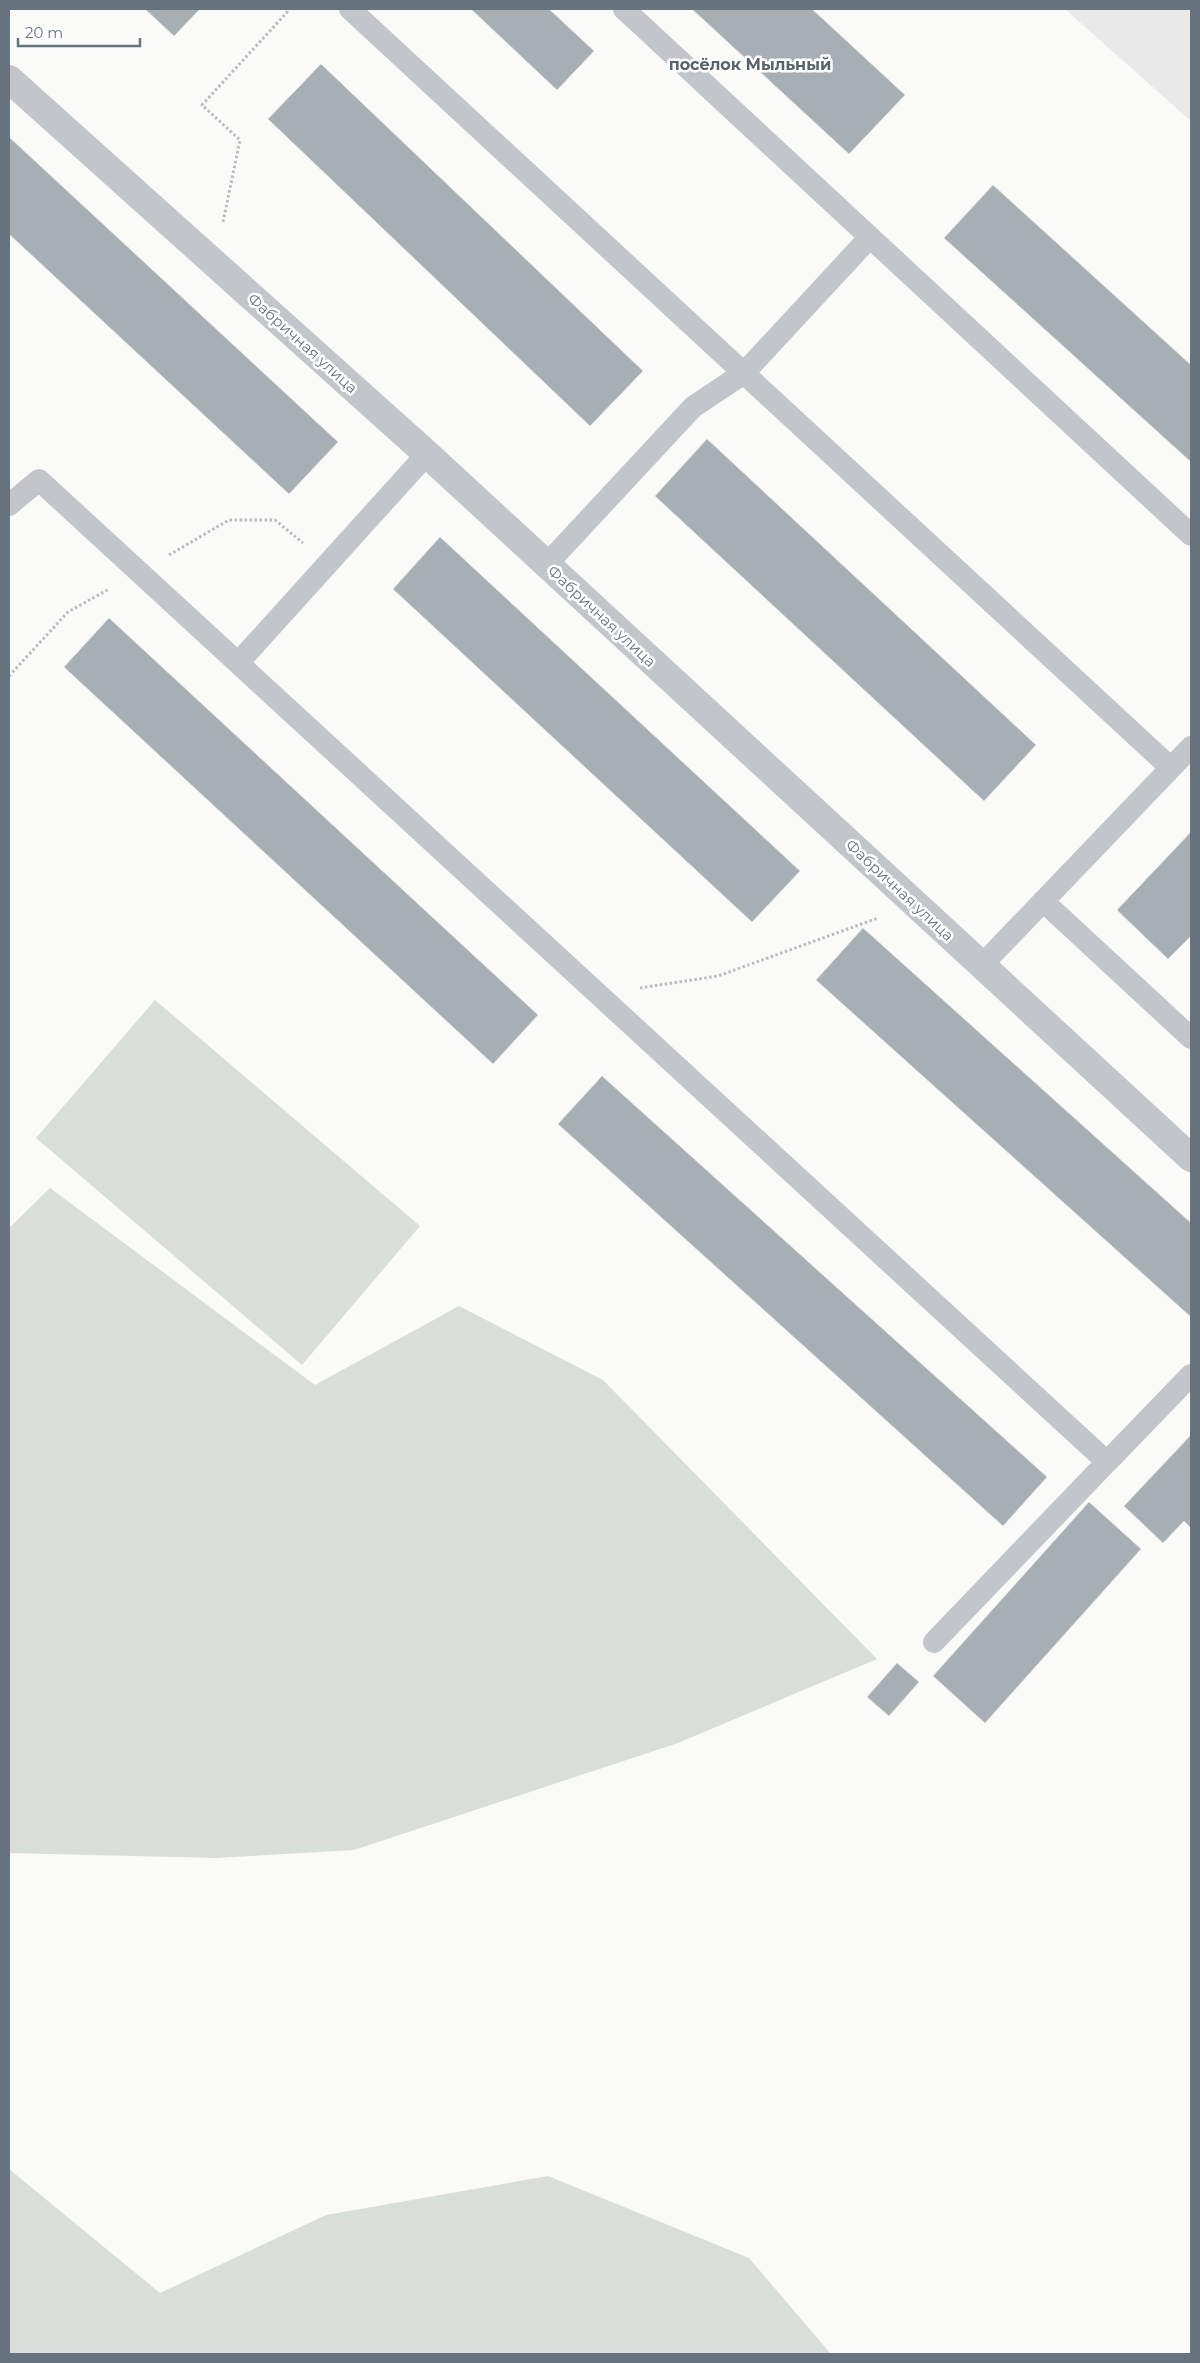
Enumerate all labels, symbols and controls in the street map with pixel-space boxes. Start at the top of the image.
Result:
scale bar [18,15,140,47]
text: 20 m [25,23,63,42]
district label: посёлок Мыльный [669,55,831,74]
street label: Фабричная улица [244,289,362,397]
street label: Фабричная улица [544,561,660,671]
street label: Фабричная улица [842,835,958,945]

